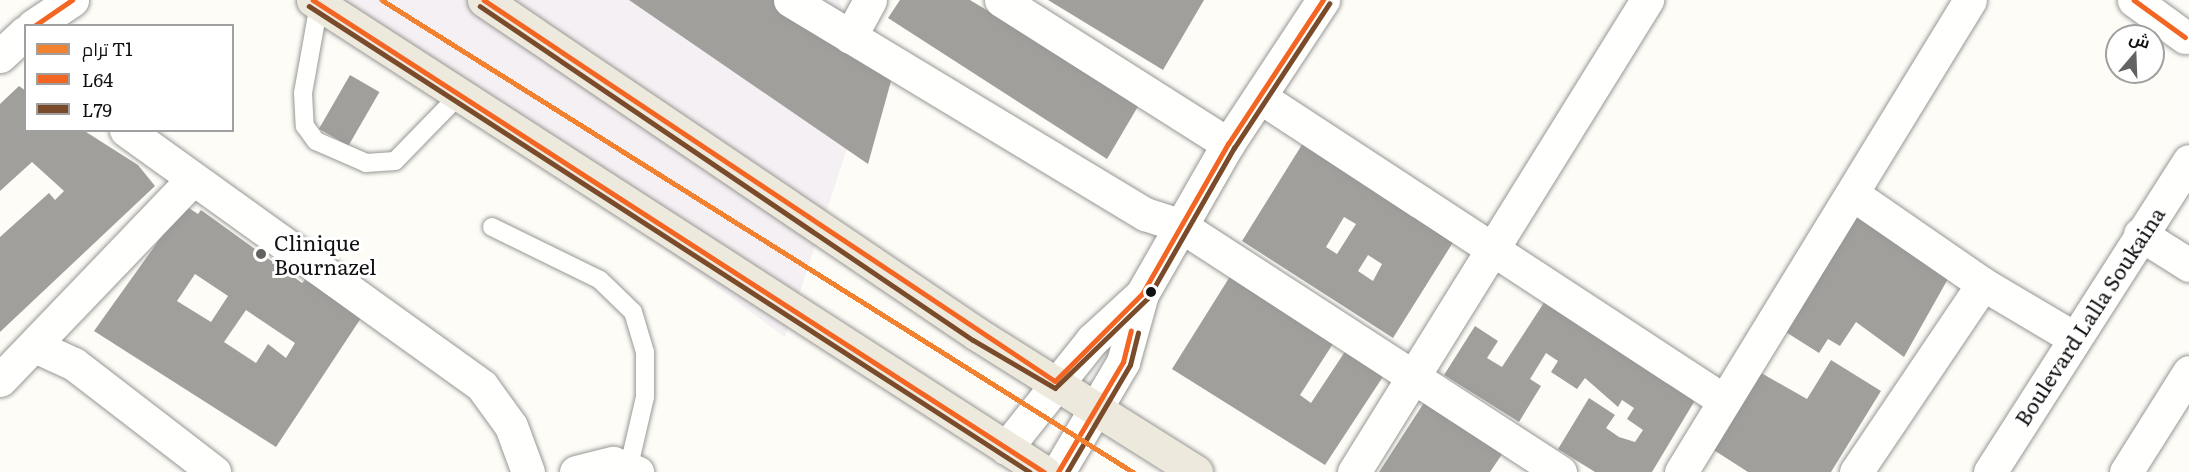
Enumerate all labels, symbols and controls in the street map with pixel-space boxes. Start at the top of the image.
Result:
legend [24,24,234,132]
north arrow [2105,24,2165,84]
text: ش [2127,24,2154,54]
text: ترام T1 [82,35,133,62]
text: L64 [82,66,113,93]
text: L79 [82,96,112,123]
street label: Boulevard Lalla Soukaina [2009,202,2169,430]
place label: Clinique Bournazel [274,229,376,279]
marker: Clinique Bournazel [252,245,270,263]
unlabelled marker [1145,286,1157,298]

